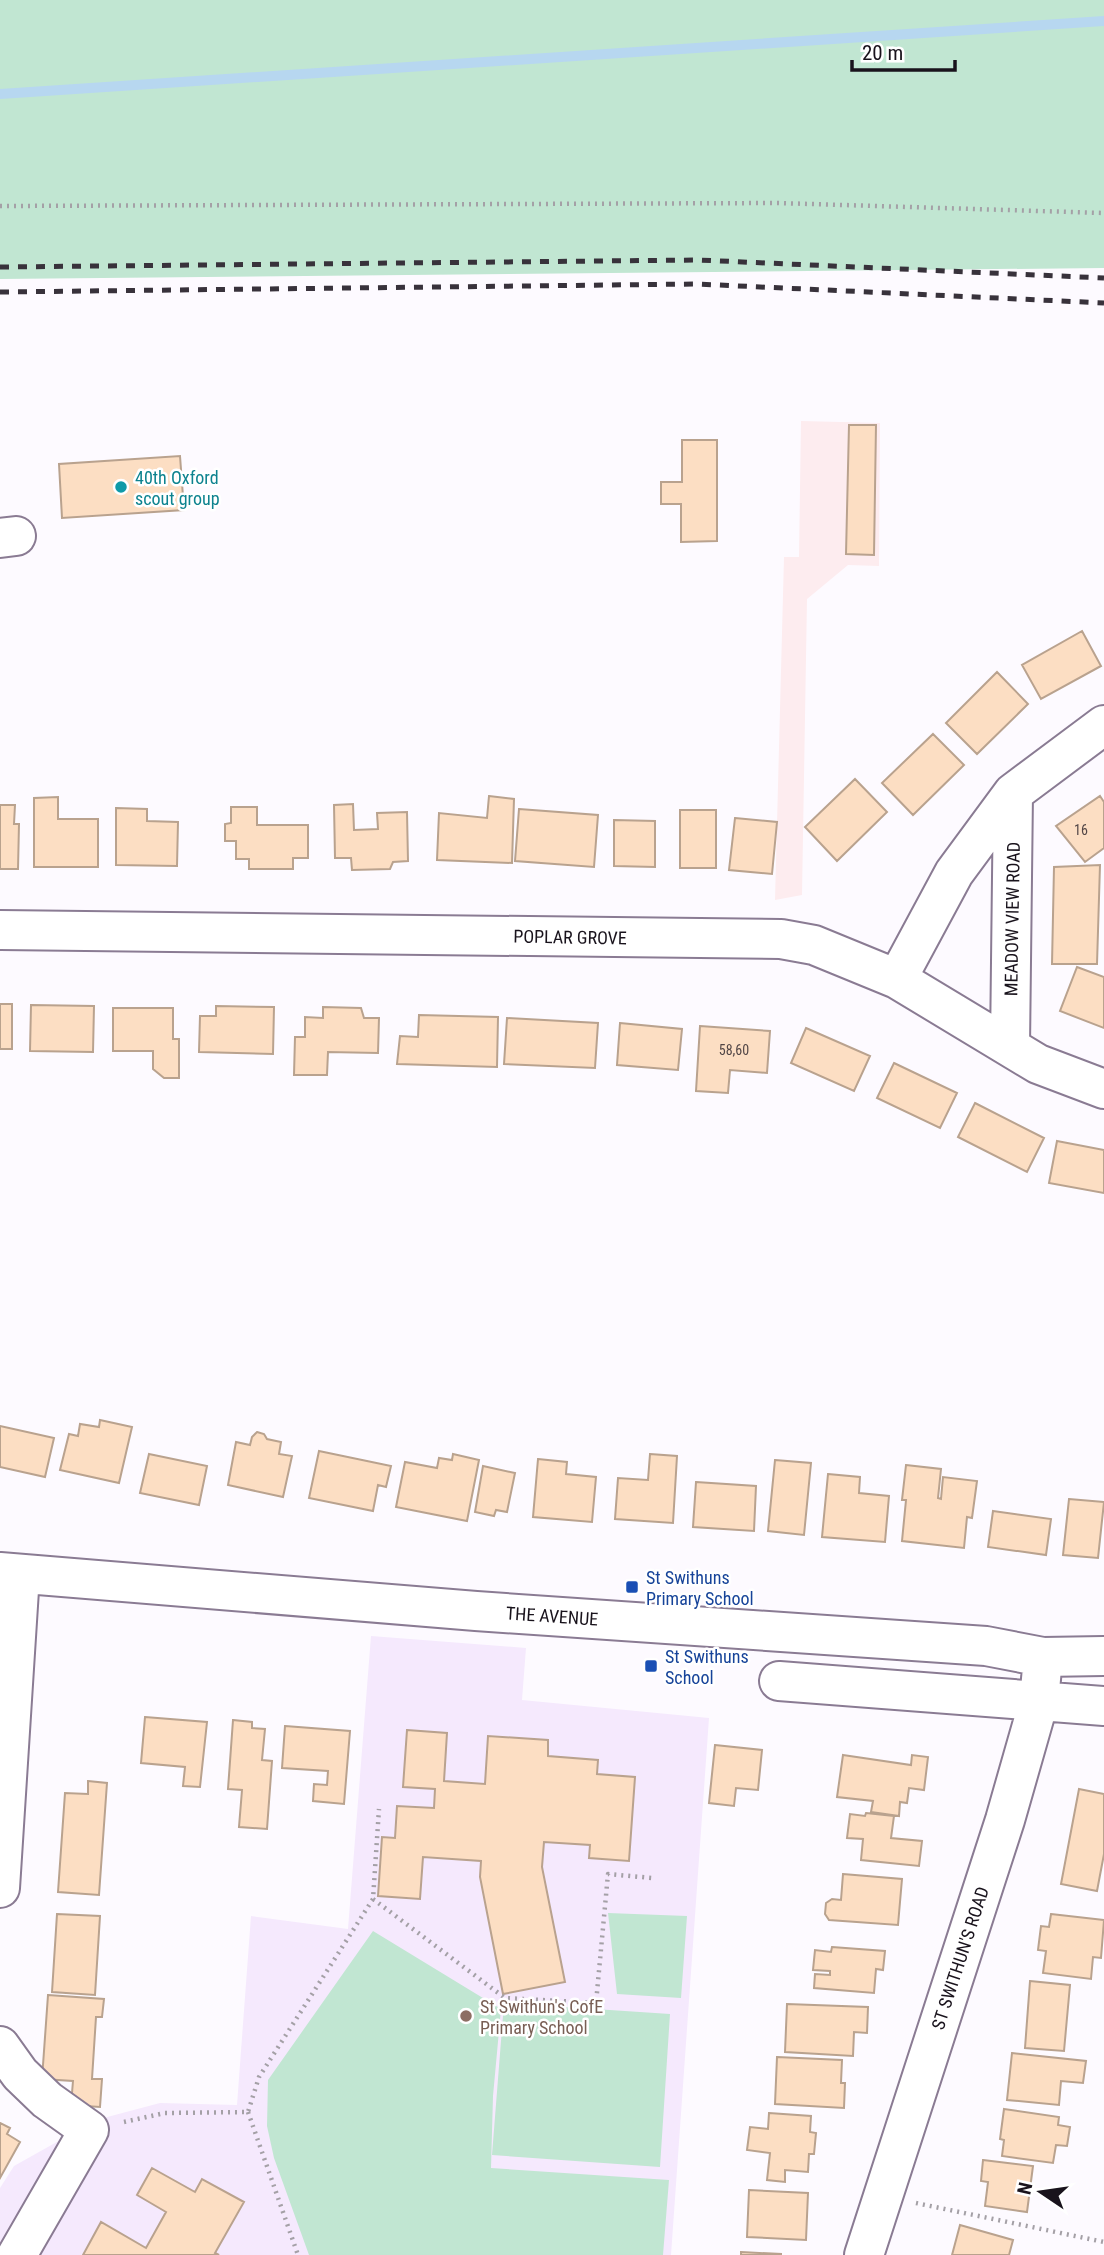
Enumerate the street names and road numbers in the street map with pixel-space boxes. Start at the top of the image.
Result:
street label: MEADOW VIEW ROAD [1000,842,1024,996]
street label: POPLAR GROVE [513,926,627,948]
street label: THE AVENUE [505,1602,599,1630]
street label: ST SWITHUN'S ROAD [927,1884,993,2032]

